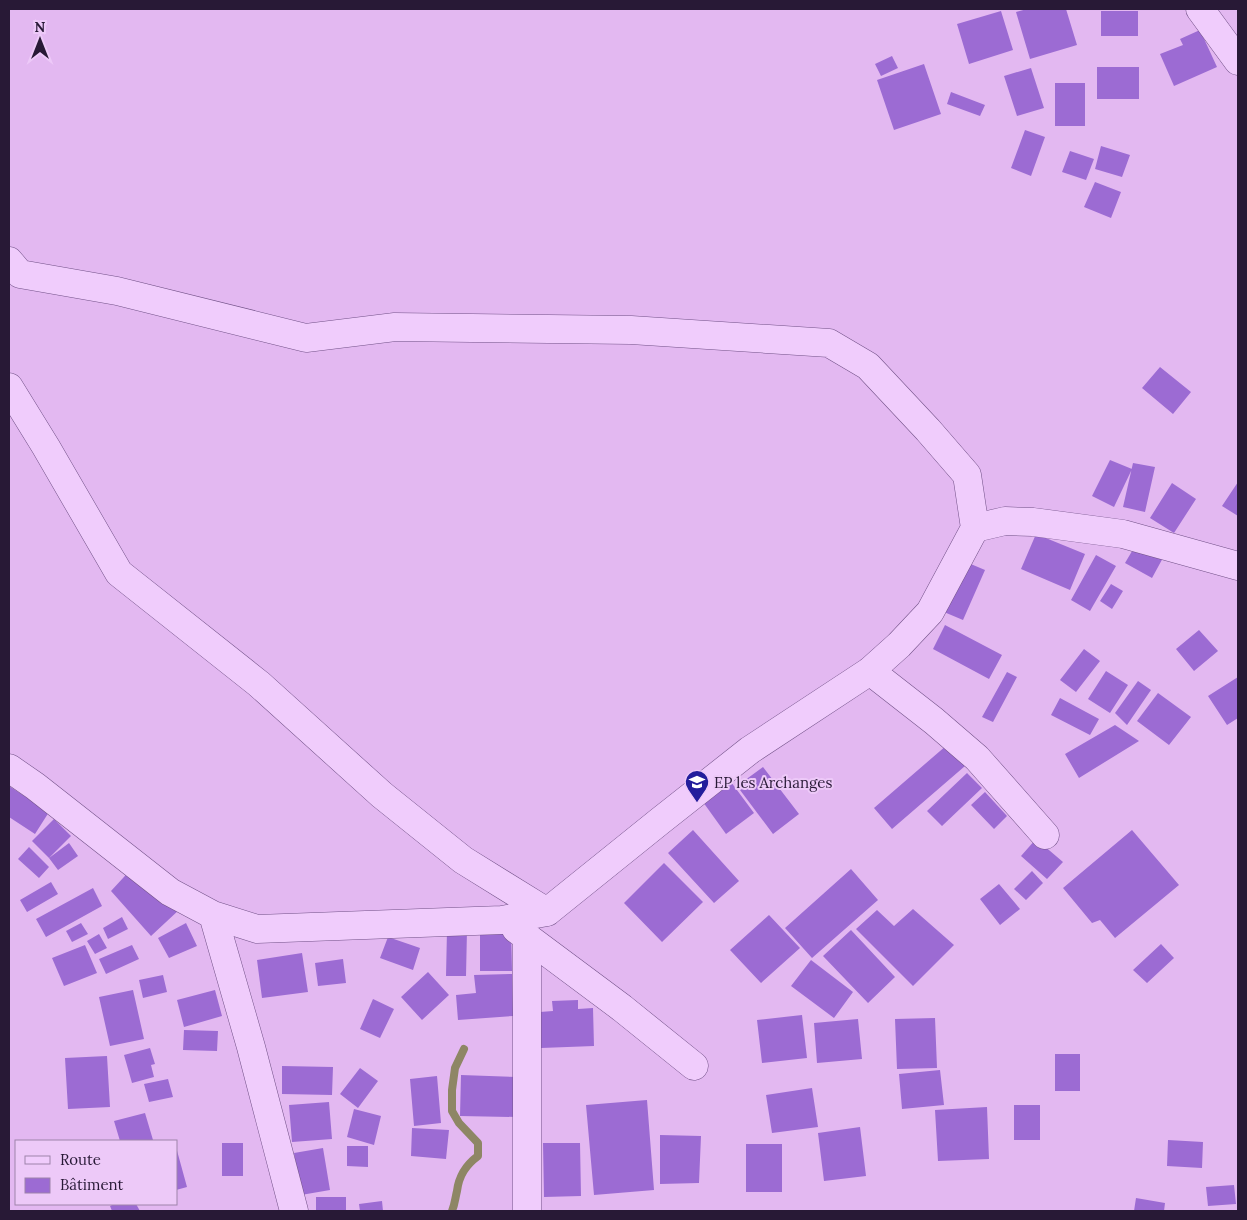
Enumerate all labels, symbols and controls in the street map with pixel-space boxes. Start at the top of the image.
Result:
north arrow [15,15,65,65]
text: N [35,18,46,36]
school or university icon: EP les Archanges [684,769,710,803]
place label: EP les Archanges [714,773,832,792]
legend [15,1140,178,1205]
text: Route [60,1150,101,1169]
text: Bâtiment [60,1175,123,1194]

